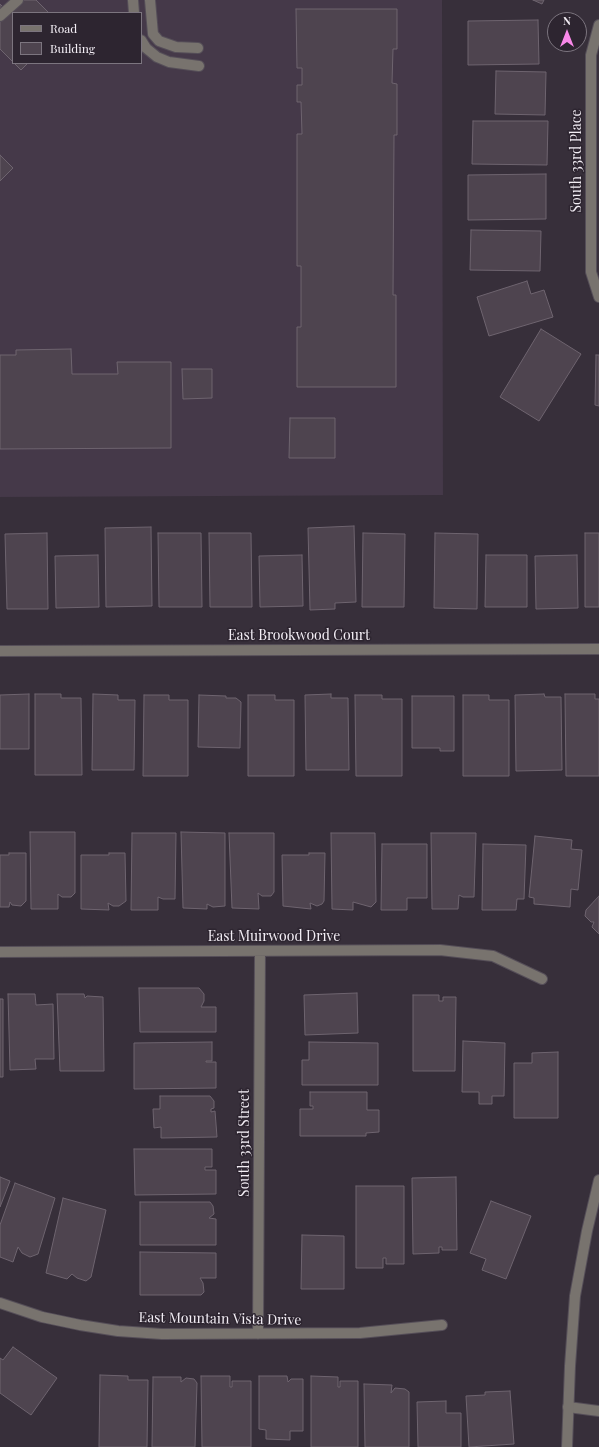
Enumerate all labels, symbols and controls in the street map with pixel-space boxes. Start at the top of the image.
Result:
legend [12,12,142,64]
north arrow [547,12,587,52]
text: N [563,13,571,28]
text: Road [50,20,77,36]
text: Building [50,40,95,56]
street label: South 33rd Place [569,109,585,213]
street label: East Brookwood Court [228,628,370,644]
street label: East Muirwood Drive [208,929,340,945]
street label: South 33rd Street [237,1089,253,1197]
street label: East Mountain Vista Drive [139,1309,301,1329]

